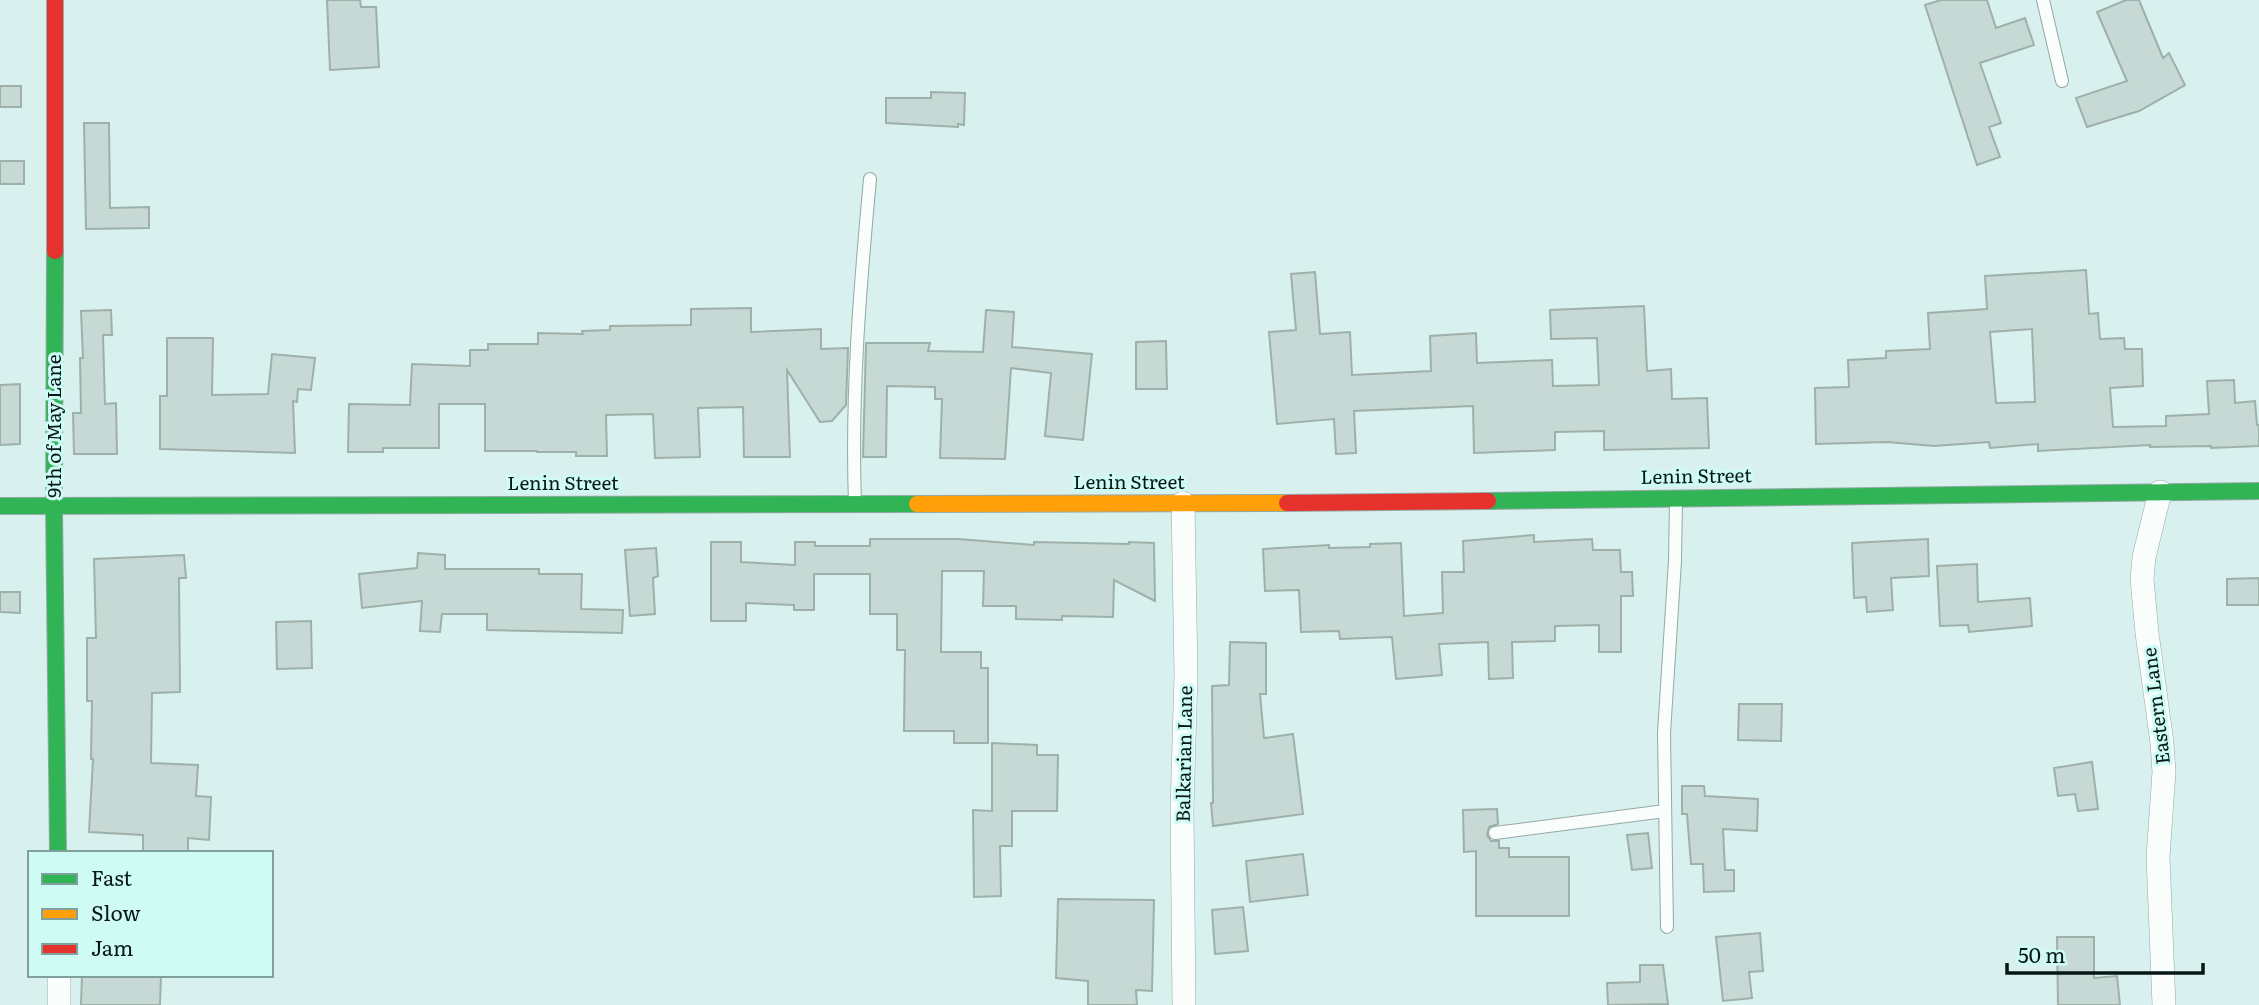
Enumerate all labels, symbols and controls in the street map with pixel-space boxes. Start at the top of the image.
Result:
street label: 9th of May Lane [39,354,67,498]
street label: Lenin Street [1640,460,1752,490]
street label: Lenin Street [1073,467,1185,495]
street label: Lenin Street [507,468,619,496]
street label: Eastern Lane [2134,646,2176,766]
street label: Balkarian Lane [1168,685,1198,823]
legend [28,851,273,977]
text: Fast [91,861,132,892]
text: Slow [91,896,141,927]
text: Jam [91,931,133,962]
scale bar [2007,932,2203,976]
text: 50 m [2018,938,2065,969]

